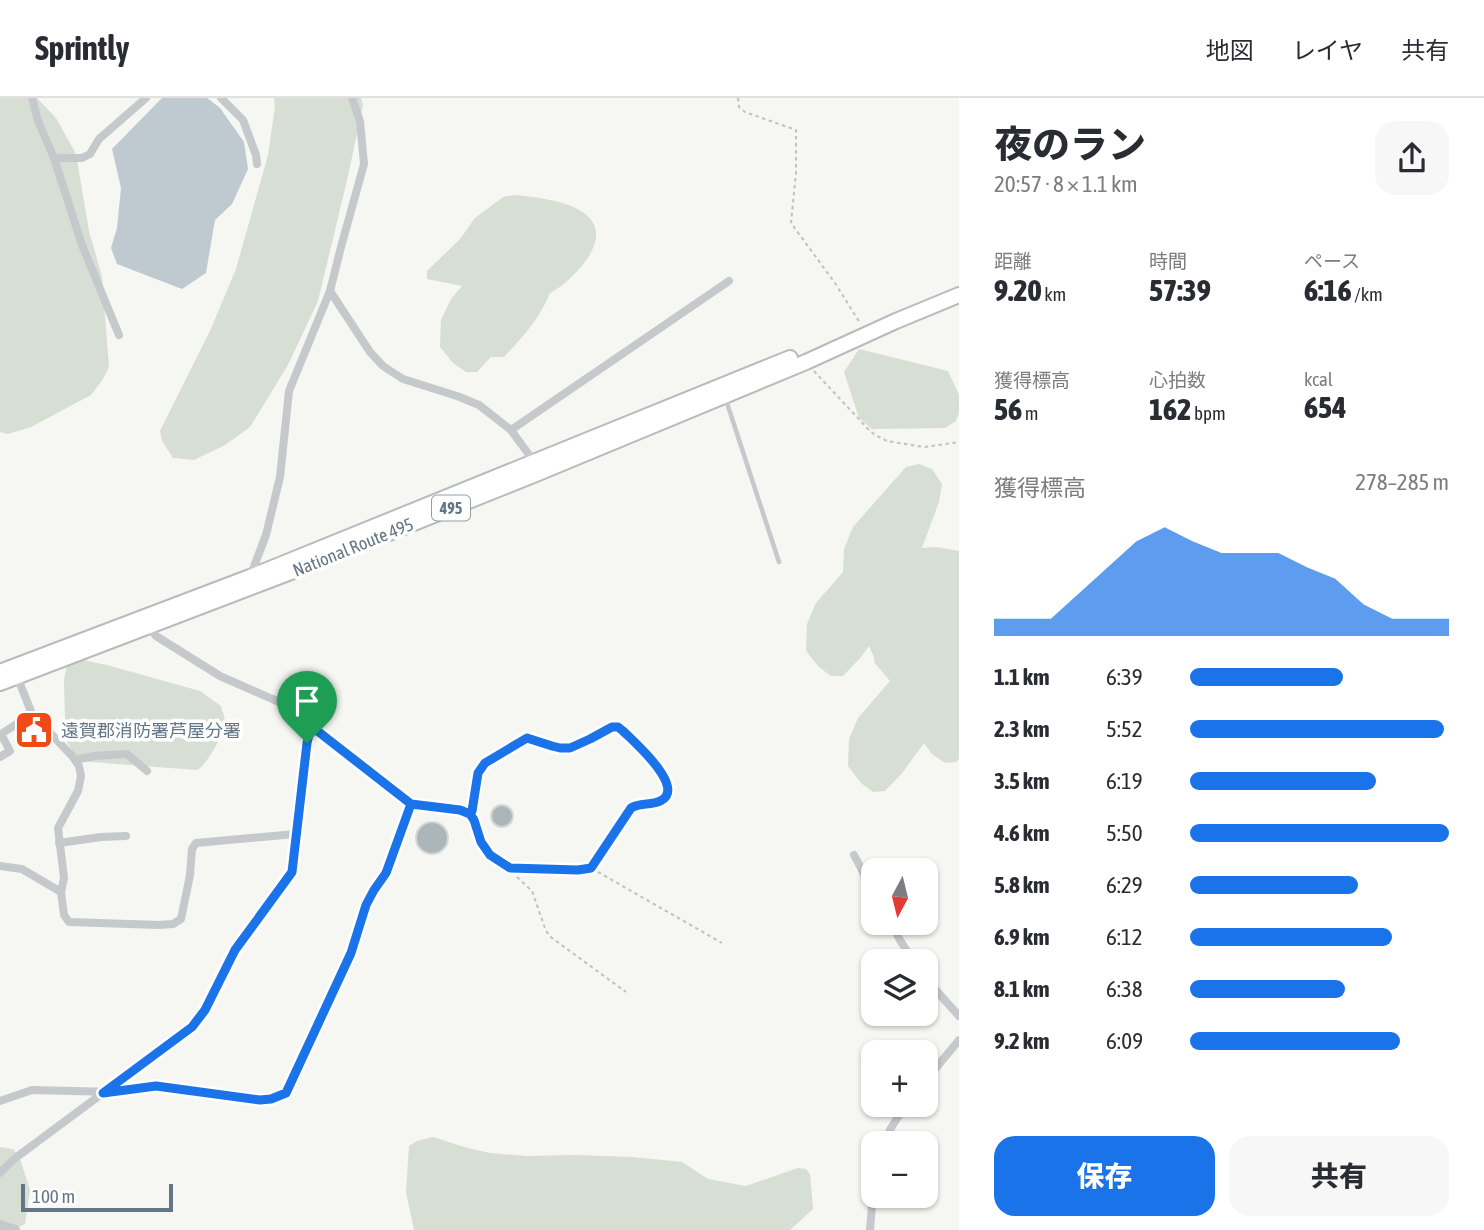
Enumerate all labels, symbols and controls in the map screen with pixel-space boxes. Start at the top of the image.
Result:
text: Sprintly [35,29,129,67]
text: 地図 [1206,37,1254,64]
text: レイヤ [1292,37,1363,64]
text: 共有 [1401,37,1449,64]
button: share [1375,121,1449,195]
text: 夜のラン [994,123,1146,166]
text: 20:57 · 8 × 1.1 km [994,171,1138,197]
text: 距離 [994,250,1032,272]
text: 時間 [1149,250,1187,272]
text: ペース [1304,250,1360,272]
text: 9.20 [994,273,1042,307]
text: 57:39 [1149,273,1211,307]
text: 6:16 [1304,273,1352,307]
text: km [1042,283,1066,305]
text: /km [1352,283,1383,305]
text: kcal [1304,368,1333,390]
text: 獲得標高 [994,369,1070,391]
text: 心拍数 [1149,369,1206,391]
text: 654 [1304,390,1346,424]
text: 56 [994,392,1022,426]
text: 162 [1149,392,1191,426]
text: m [1022,402,1039,424]
text: bpm [1191,402,1226,424]
text: 278–285 m [1355,469,1449,495]
text: 獲得標高 [994,475,1086,501]
road number: 495 [432,496,470,520]
street label: National Route 495 [290,513,416,581]
text: 1.1 km [994,664,1050,690]
text: 6:39 [1106,664,1143,690]
pin [277,671,337,743]
icon: arrive [288,682,326,720]
public building icon: 遠賀郡消防署芦屋分署 [13,709,55,751]
text: 2.3 km [994,716,1050,742]
text: 5:52 [1106,716,1143,742]
place label: 遠賀郡消防署芦屋分署 [61,720,241,741]
text: 3.5 km [994,768,1050,794]
text: 6:19 [1106,768,1143,794]
text: 4.6 km [994,820,1050,846]
text: 5:50 [1106,820,1143,846]
north arrow [861,858,938,934]
map controls [861,858,938,1208]
text: 5.8 km [994,872,1050,898]
text: 6:29 [1106,872,1143,898]
text: 6.9 km [994,924,1050,950]
text: 6:12 [1106,924,1143,950]
button: layers [861,949,938,1026]
text: 8.1 km [994,976,1050,1002]
text: 6:38 [1106,976,1143,1002]
text: 9.2 km [994,1028,1050,1054]
text: 6:09 [1106,1028,1143,1054]
button: + [861,1040,938,1117]
button: − [861,1131,938,1208]
button: 保存 [994,1136,1215,1216]
button: 共有 [1229,1136,1449,1216]
scale bar [21,1181,173,1213]
text: 100 m [32,1185,75,1207]

